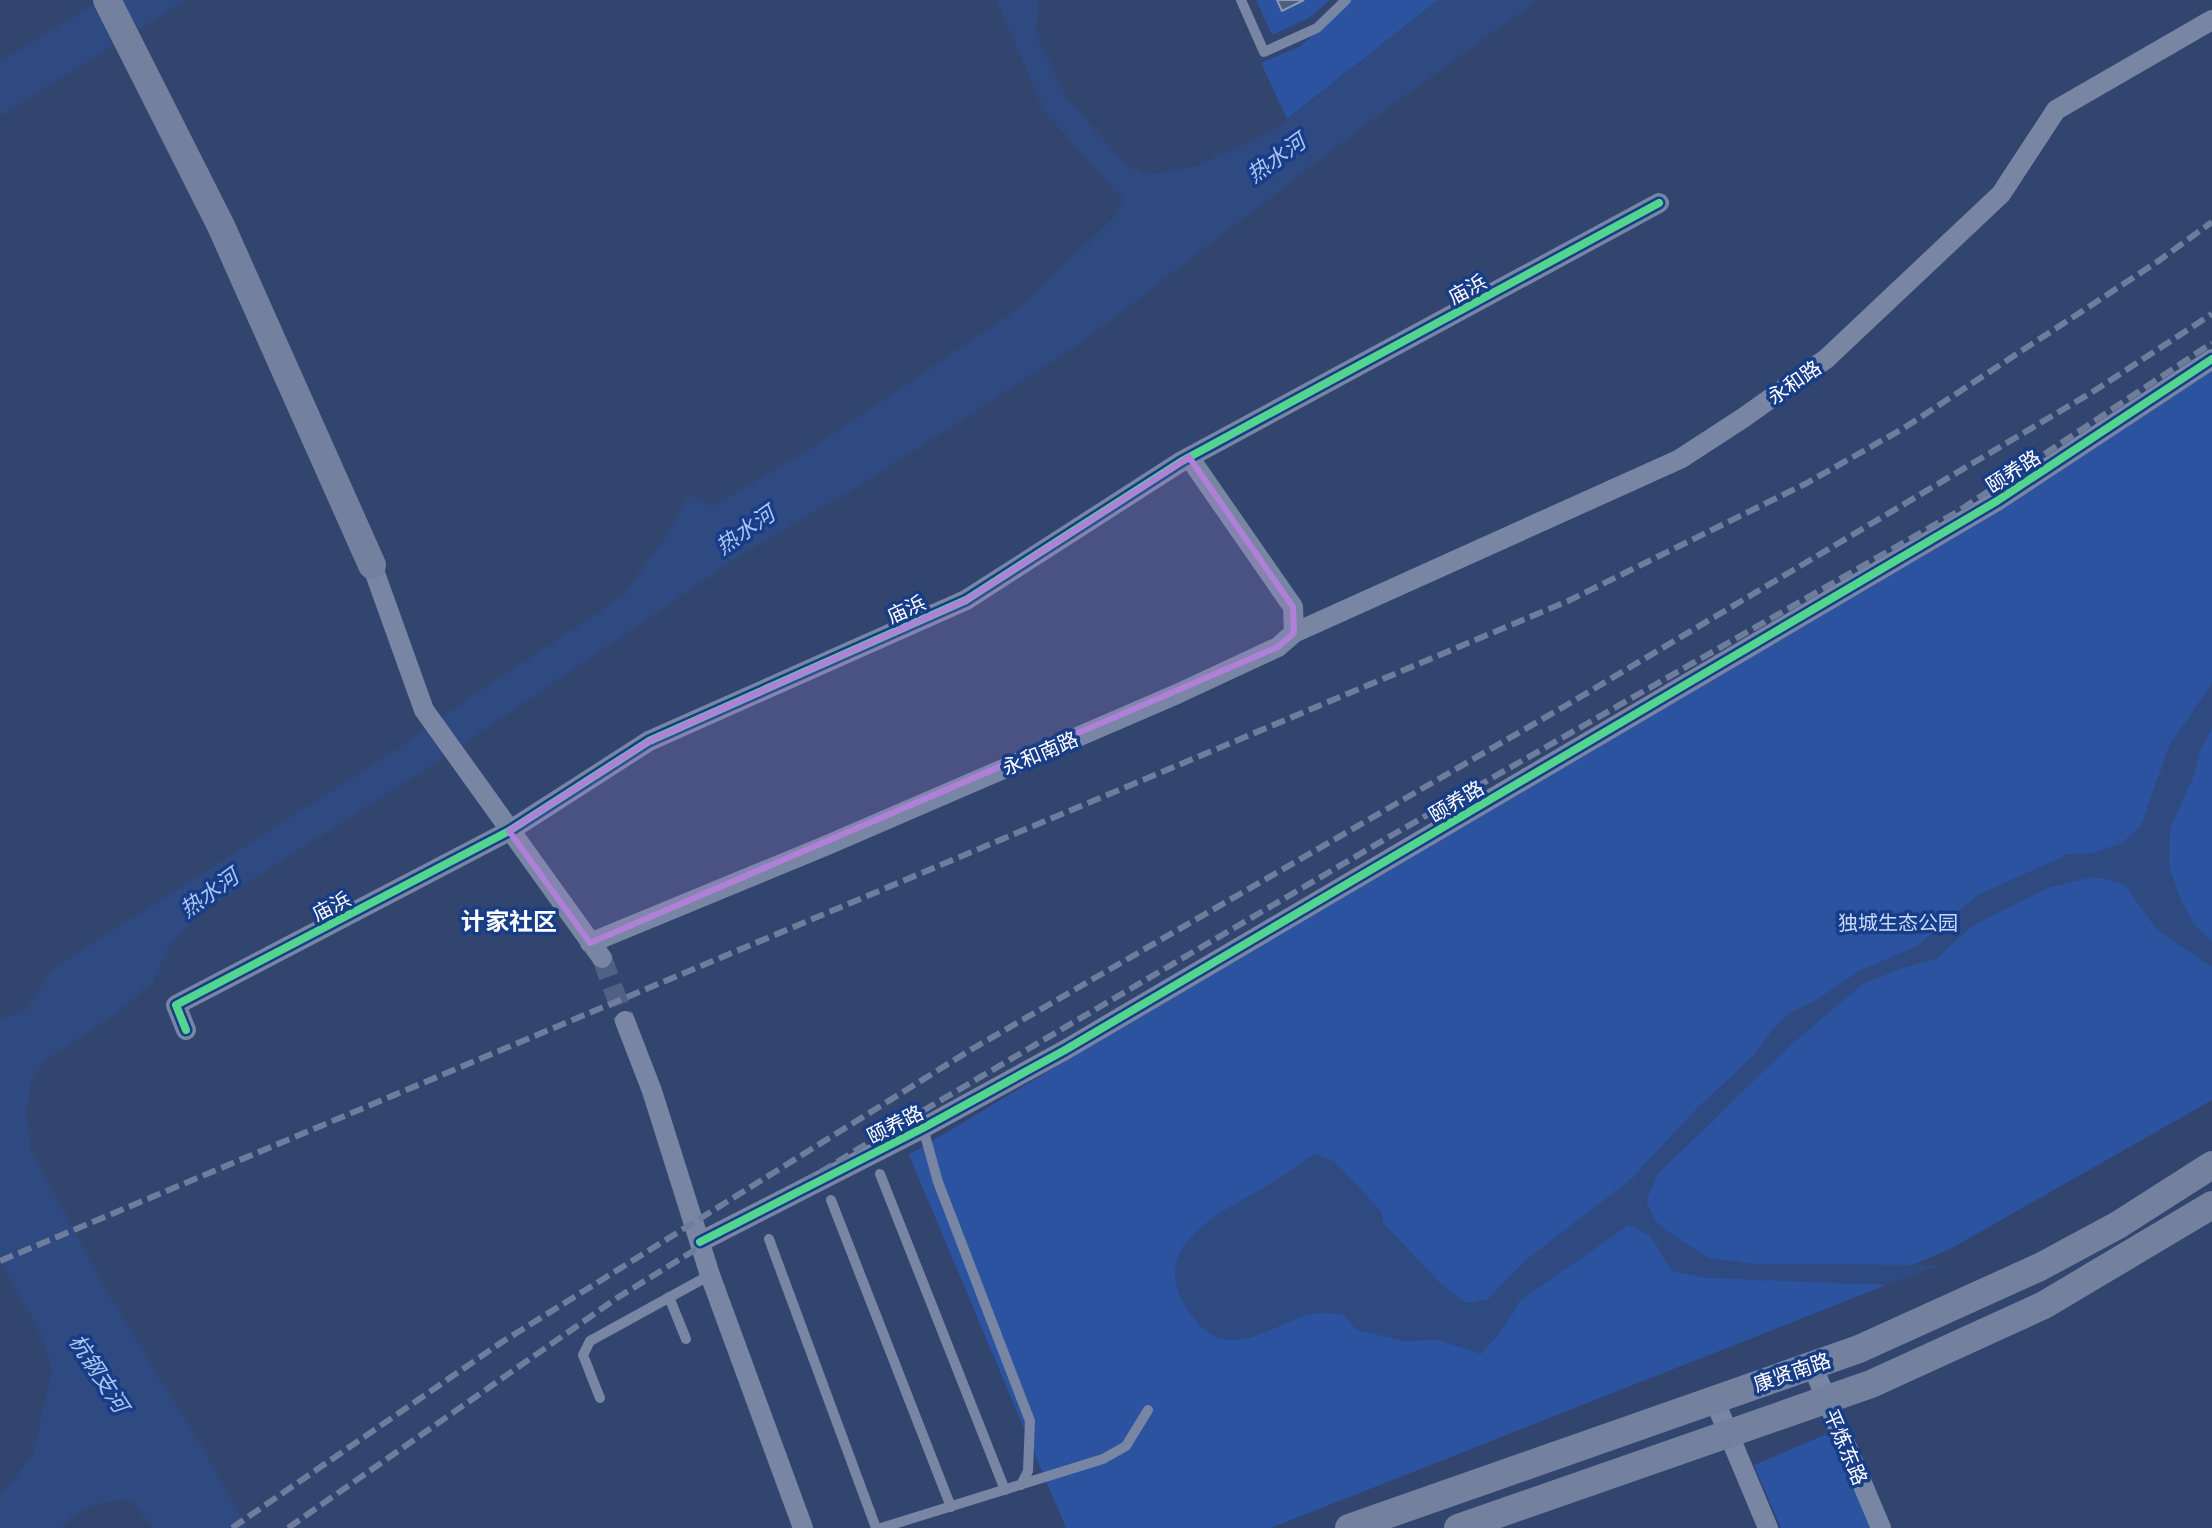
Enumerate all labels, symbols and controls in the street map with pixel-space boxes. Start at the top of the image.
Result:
water label: 热水河 [1241,125,1314,189]
street label: 庙浜 [1443,269,1491,309]
street label: 永和路 [1762,355,1826,409]
street label: 颐养路 [1981,444,2045,498]
water label: 热水河 [710,497,783,560]
street label: 庙浜 [883,589,929,629]
street label: 永和南路 [998,726,1082,780]
street label: 颐养路 [1424,775,1488,827]
water label: 热水河 [174,860,247,924]
street label: 庙浜 [308,886,354,926]
district label: 计家社区 [461,906,557,936]
park label: 独城生态公园 [1838,910,1958,935]
street label: 颐养路 [863,1099,927,1149]
water label: 杭钢支河 [63,1328,137,1421]
street label: 康贤南路 [1750,1347,1834,1397]
street label: 平炼东路 [1819,1405,1873,1489]

